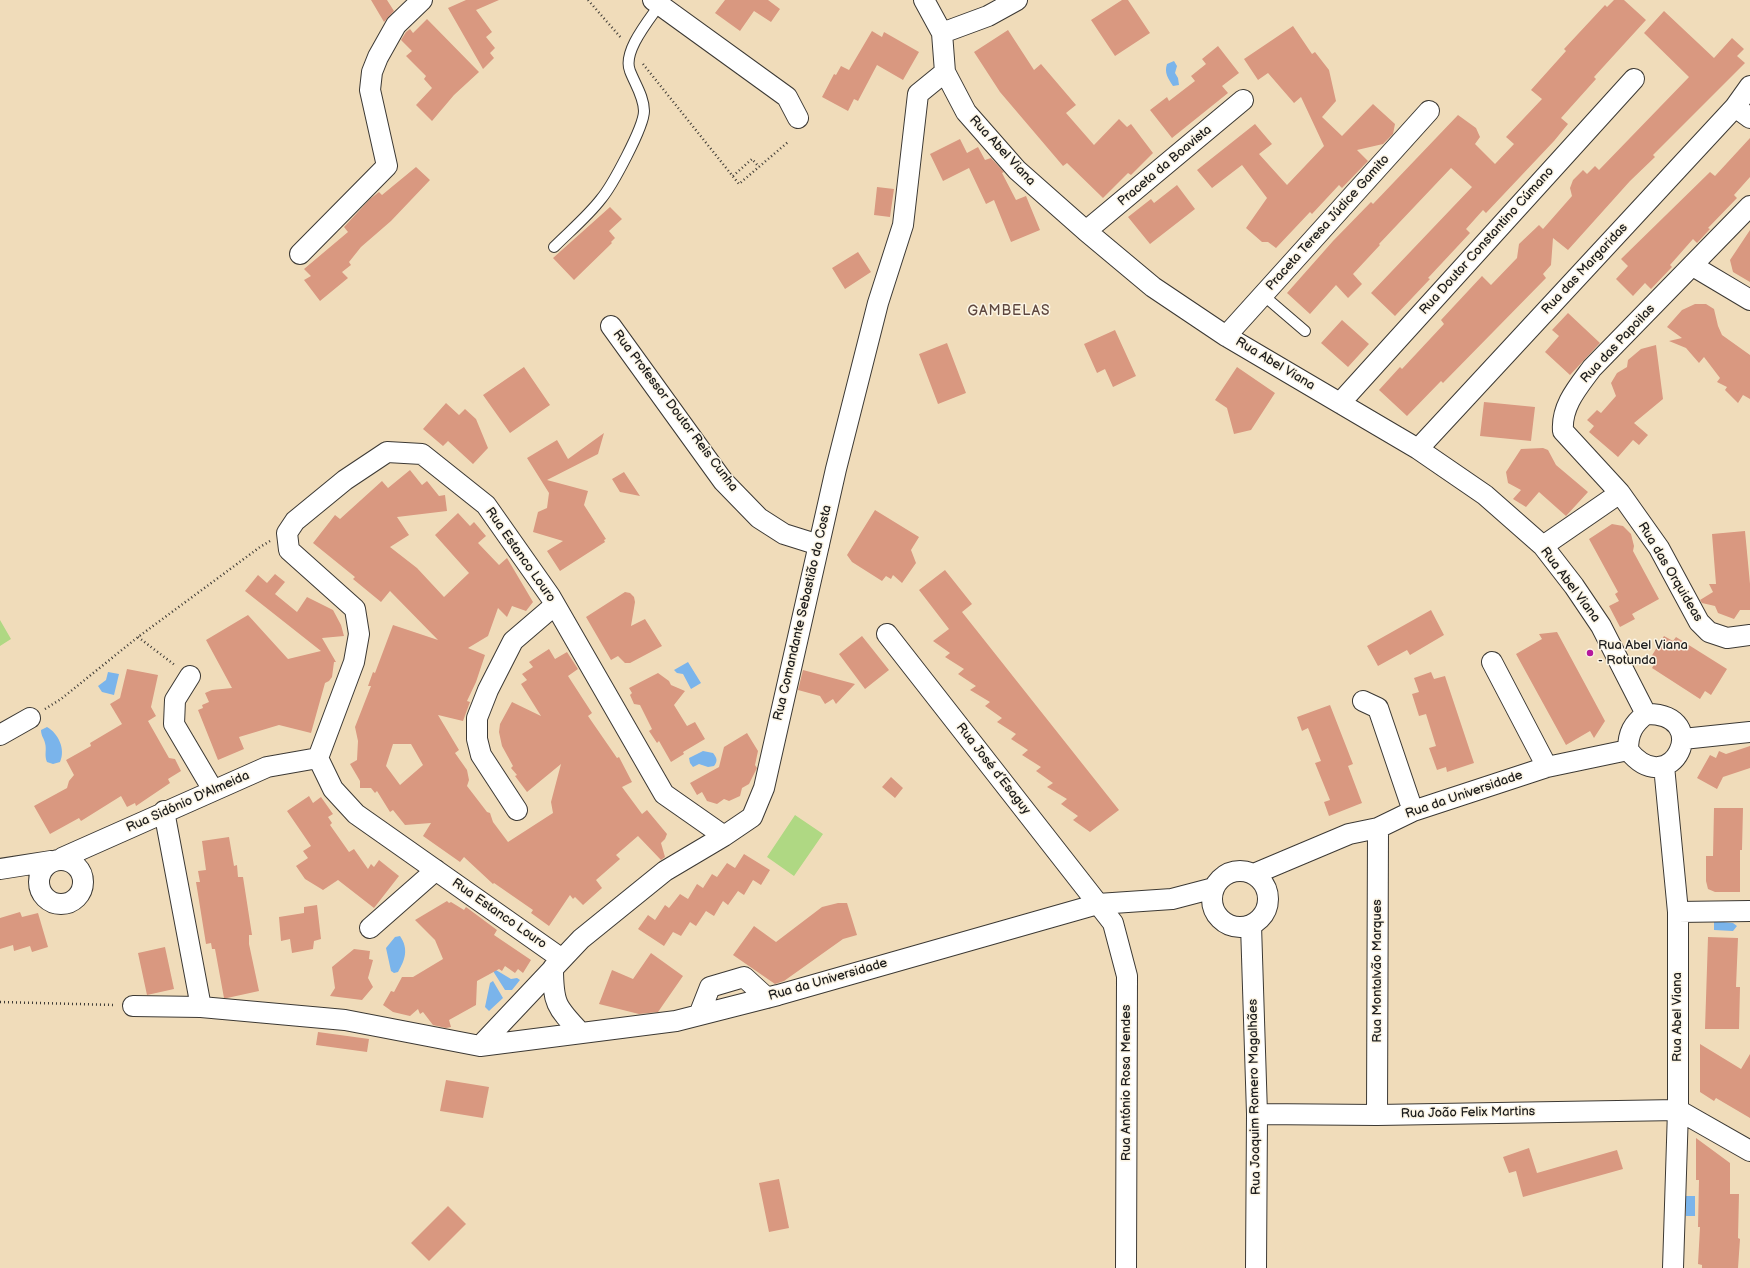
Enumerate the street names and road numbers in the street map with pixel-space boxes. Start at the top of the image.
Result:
street label: Rua Abel Viana [966,113,1038,189]
street label: Praceta da Boavista [1115,122,1215,210]
street label: Praceta Teresa Júdice Gamito [1263,152,1393,294]
street label: Rua Doutor Constantino Cúmano [1416,164,1558,318]
street label: Rua das Margaridas [1539,220,1631,318]
street label: Rua das Papoilas [1578,301,1658,387]
street label: Rua Professor Doutor Reis Cunha [609,327,741,495]
street label: Rua Abel Viana [1232,334,1318,394]
street label: Rua Comandante Sebastião da Costa [771,504,835,722]
street label: Rua Estanco Louro [482,505,558,605]
street label: Rua das Orquideas [1634,519,1706,625]
street label: Rua Abel Viana [1537,544,1603,626]
street label: Rua José d´Esaguy [952,720,1034,818]
street label: Rua Sidónio D'Almeida [124,768,252,836]
street label: Rua da Universidade [1403,768,1525,822]
street label: Rua Estanco Louro [449,876,549,952]
street label: Rua Montalvão Marques [1370,899,1386,1043]
street label: Rua da Universidade [767,956,889,1004]
street label: Rua Abel Viana [1670,972,1686,1062]
street label: Rua Joaquim Romero Magalhães [1245,999,1265,1195]
street label: Rua António Rosa Mendes [1119,1005,1135,1161]
street label: Rua João Felix Martins [1401,1104,1535,1122]

